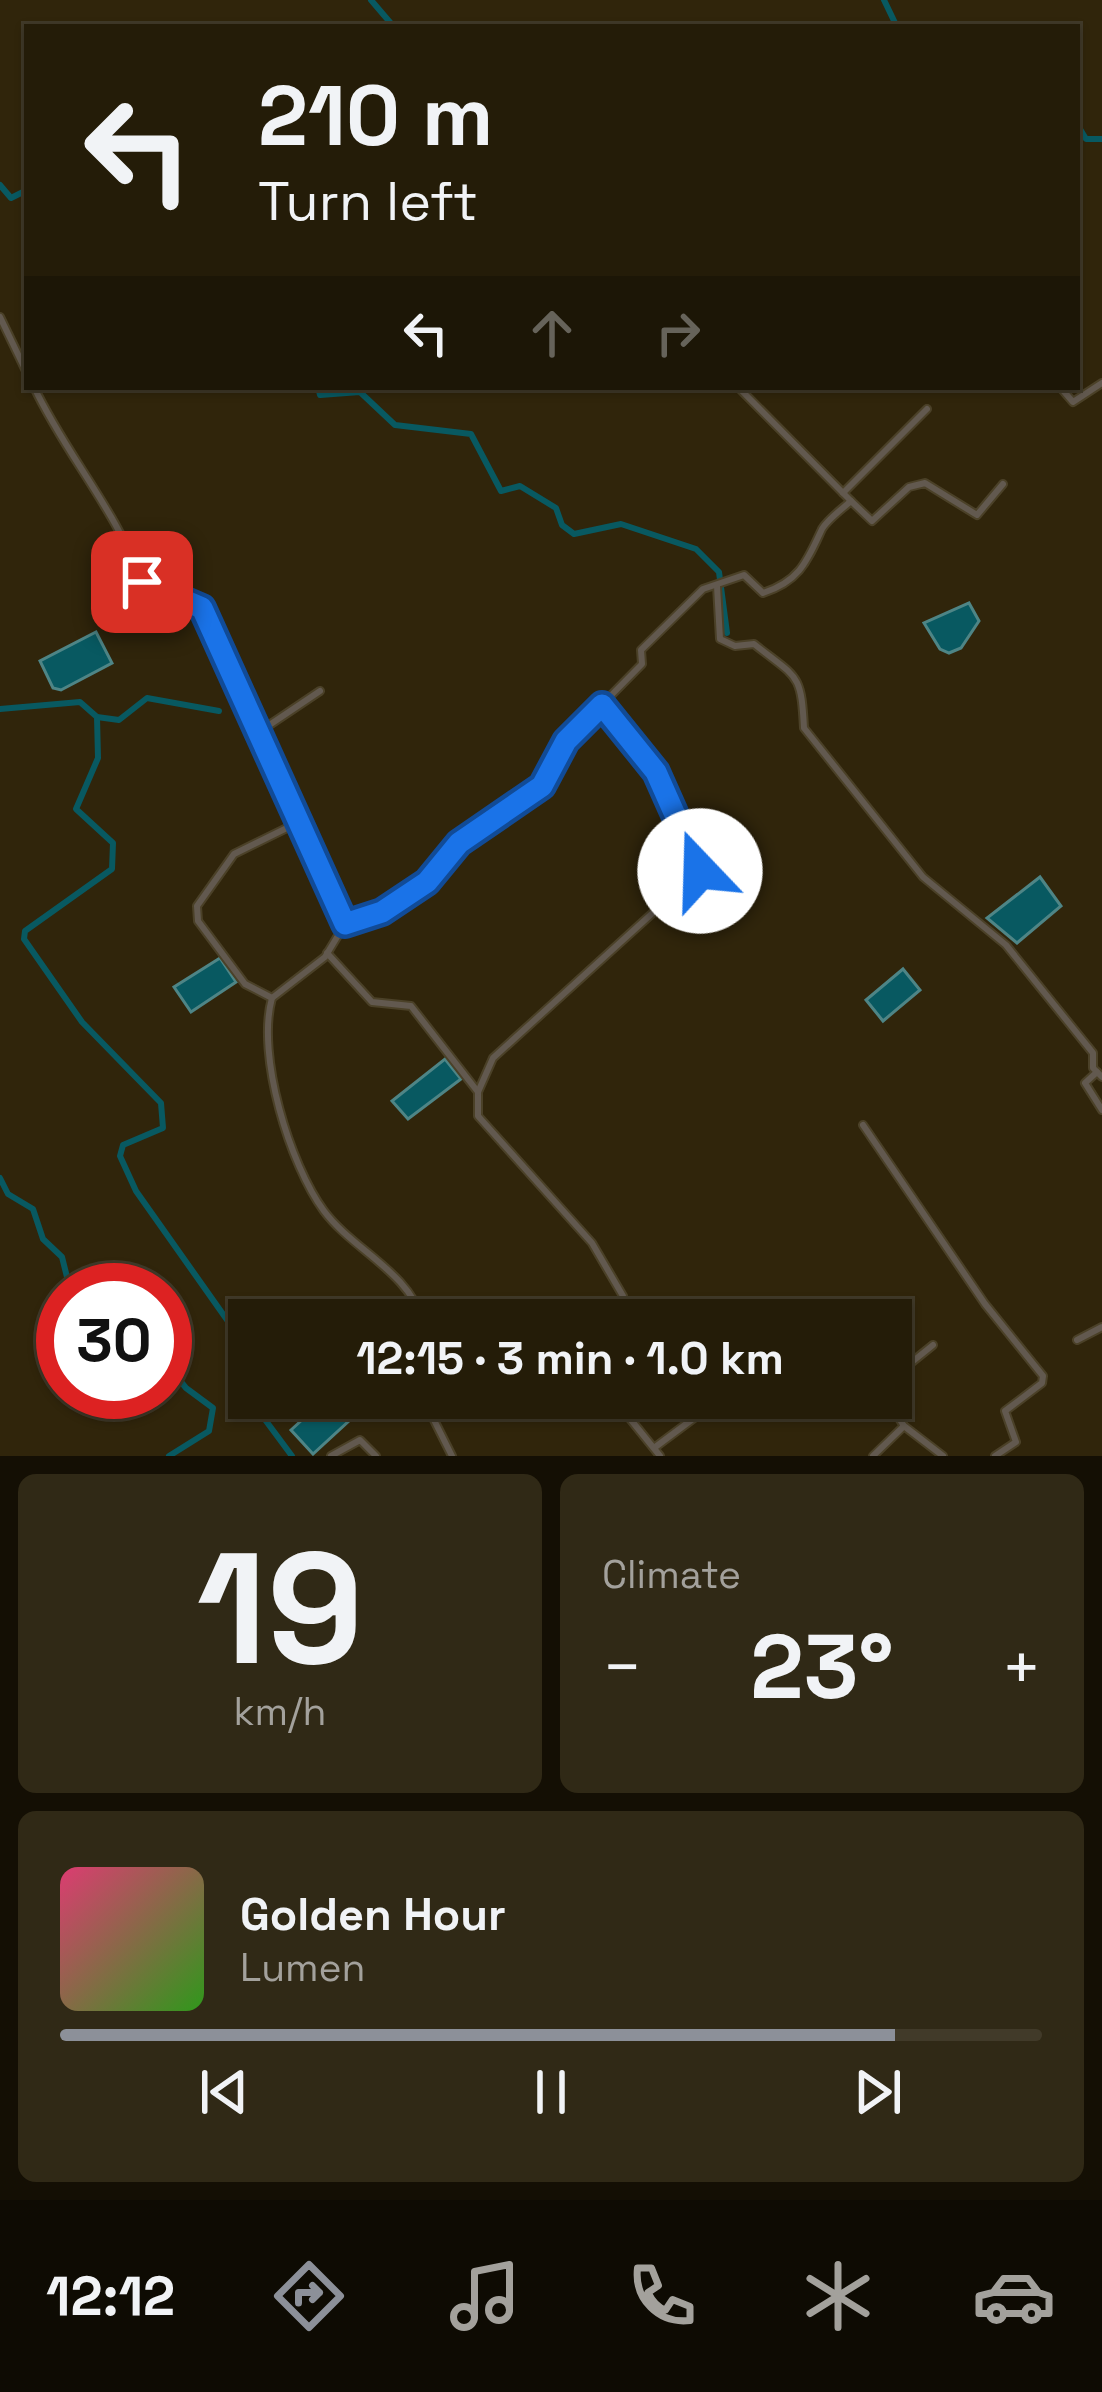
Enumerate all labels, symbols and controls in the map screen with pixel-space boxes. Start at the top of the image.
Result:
text: 210 m [258,62,493,170]
icon: left [60,72,216,228]
text: Turn left [258,167,478,236]
icon: left [393,300,459,366]
icon: ahead [519,300,585,366]
icon: right [645,300,711,366]
pin [91,531,193,633]
icon: arrive [109,549,175,615]
position arrow [637,808,763,934]
speed limit sign: 30 [36,1263,192,1419]
text: 12:15 · 3 min · 1.0 km [356,1330,784,1387]
text: 19 [197,1509,363,1709]
text: Climate [602,1550,741,1599]
text: 23° [750,1609,894,1724]
text: − [602,1625,643,1709]
text: + [1001,1625,1042,1709]
text: km/h [234,1687,326,1736]
text: Golden Hour [240,1886,506,1943]
text: Lumen [240,1943,366,1992]
icon: previous [191,2059,257,2125]
icon: pause [518,2059,584,2125]
icon: next [845,2059,911,2125]
icon: directions [267,2254,351,2338]
icon: music [443,2254,527,2338]
icon: phone [620,2254,704,2338]
icon: climate [796,2254,880,2338]
icon: car [972,2254,1056,2338]
text: 12:12 [46,2262,175,2331]

